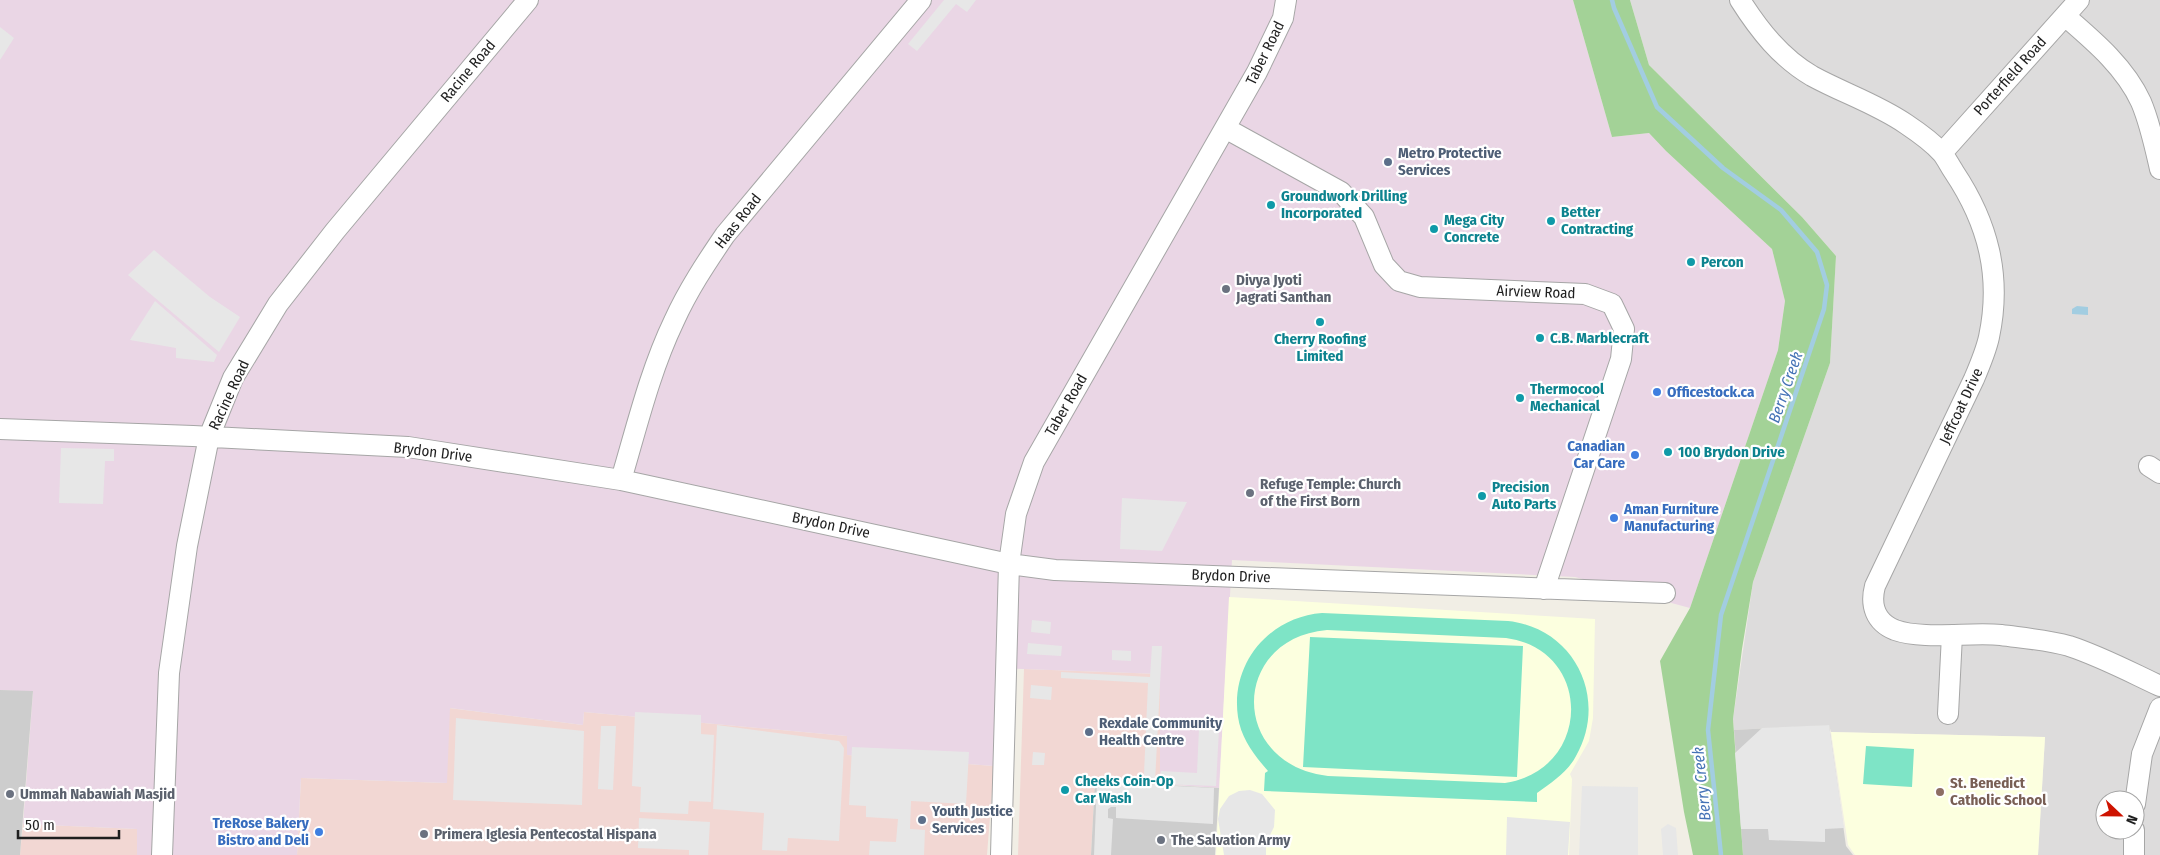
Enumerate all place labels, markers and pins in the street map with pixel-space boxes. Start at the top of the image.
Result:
place label: Metro Protective Services [1398,144,1502,179]
marker: Metro Protective Services [1382,156,1394,168]
place label: Groundwork Drilling Incorporated [1281,187,1408,222]
marker: Groundwork Drilling Incorporated [1265,199,1277,211]
place label: Better Contracting [1561,203,1634,238]
place label: Mega City Concrete [1444,211,1505,246]
marker: Better Contracting [1545,215,1557,227]
marker: Mega City Concrete [1428,223,1440,235]
place label: Percon [1701,253,1744,271]
marker: Percon [1685,256,1697,268]
place label: Divya Jyoti Jagrati Santhan [1235,271,1332,306]
marker: Divya Jyoti Jagrati Santhan [1220,283,1232,295]
marker: Cherry Roofing Limited [1314,316,1326,328]
place label: C.B. Marblecraft [1550,329,1650,347]
place label: Cherry Roofing Limited [1274,330,1367,365]
marker: C.B. Marblecraft [1534,332,1546,344]
place label: Thermocool Mechanical [1530,380,1605,415]
place label: Officestock.ca [1667,383,1755,401]
marker: Officestock.ca [1651,386,1663,398]
marker: Thermocool Mechanical [1514,392,1526,404]
place label: Canadian Car Care [1567,437,1625,472]
place label: 100 Brydon Drive [1678,443,1785,461]
marker: 100 Brydon Drive [1662,446,1674,458]
marker: Canadian Car Care [1629,449,1641,461]
place label: Refuge Temple: Church of the First Born [1260,475,1401,510]
place label: Precision Auto Parts [1491,478,1557,513]
marker: Refuge Temple: Church of the First Born [1244,487,1256,499]
marker: Precision Auto Parts [1476,490,1488,502]
place label: Aman Furniture Manufacturing [1623,500,1719,535]
marker: Aman Furniture Manufacturing [1608,512,1620,524]
place label: Rexdale Community Health Centre [1099,714,1223,749]
marker: Rexdale Community Health Centre [1083,726,1095,738]
place label: Cheeks Coin-Op Car Wash [1075,772,1174,807]
place label: St. Benedict Catholic School [1950,774,2047,809]
marker: Cheeks Coin-Op Car Wash [1059,784,1071,796]
place label: Ummah Nabawiah Masjid [20,785,175,803]
marker: St. Benedict Catholic School [1934,786,1946,798]
marker: Ummah Nabawiah Masjid [4,788,16,800]
place label: Youth Justice Services [931,802,1013,837]
place label: TreRose Bakery Bistro and Deli [212,814,310,849]
marker: Youth Justice Services [916,814,928,826]
place label: Primera Iglesia Pentecostal Hispana [434,825,657,843]
marker: TreRose Bakery Bistro and Deli [313,826,325,838]
marker: Primera Iglesia Pentecostal Hispana [418,828,430,840]
place label: The Salvation Army [1171,831,1291,849]
marker: The Salvation Army [1155,834,1167,846]

